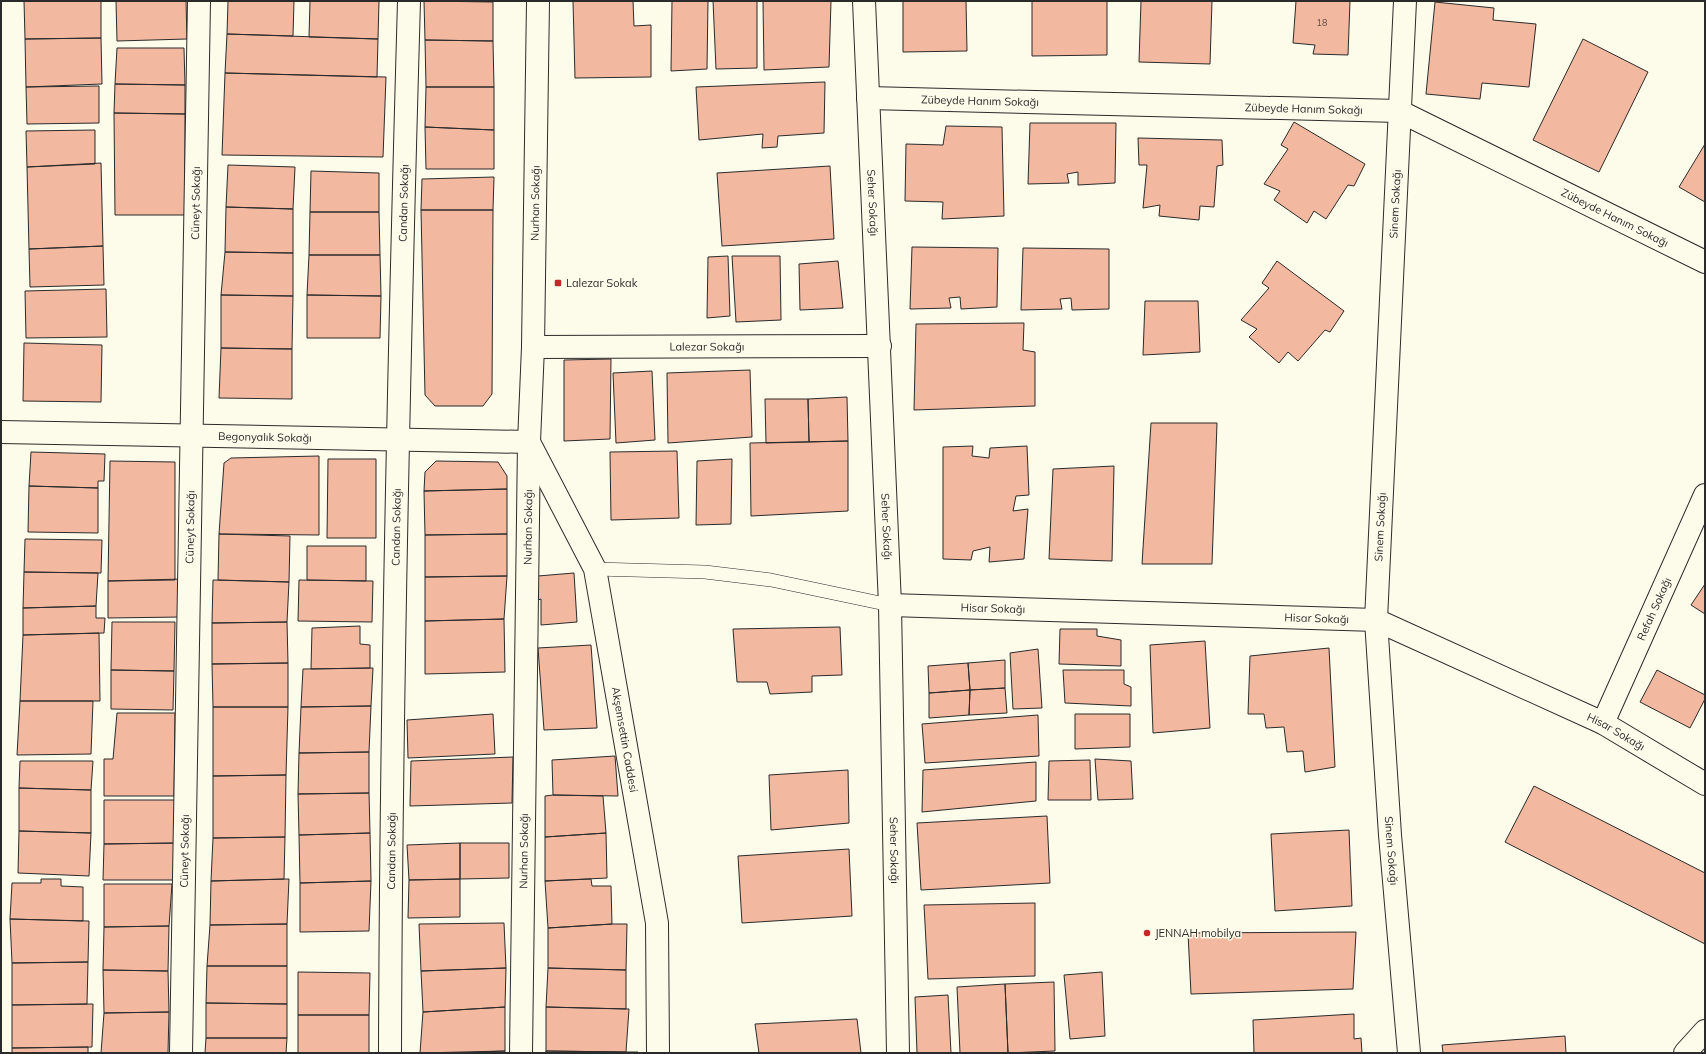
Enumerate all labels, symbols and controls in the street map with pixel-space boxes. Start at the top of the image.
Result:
house number: 18 [1317,17,1327,28]
street label: Zübeyde Hanım Sokağı [921,92,1039,109]
street label: Zübeyde Hanım Sokağı [1245,100,1363,117]
street label: Candan Sokağı [396,164,412,242]
street label: Nurhan Sokağı [528,165,543,241]
street label: Cüneyt Sokağı [188,166,203,240]
street label: Seher Sokağı [864,169,881,236]
street label: Sinem Sokağı [1386,169,1404,239]
street label: Zübeyde Hanım Sokağı [1559,185,1671,250]
place label: Lalezar Sokak [566,276,638,290]
marker: Lalezar Sokak [553,278,563,288]
street label: Lalezar Sokağı [669,339,745,354]
street label: Begonyalık Sokağı [218,429,312,445]
street label: Candan Sokağı [388,488,404,566]
street label: Nurhan Sokağı [520,489,535,565]
street label: Cüneyt Sokağı [182,490,198,564]
street label: Sinem Sokağı [1371,492,1389,562]
street label: Seher Sokağı [878,493,895,560]
street label: Refah Sokağı [1634,575,1674,643]
street label: Hisar Sokağı [960,600,1025,616]
street label: Hisar Sokağı [1284,610,1349,626]
street label: Akşemsettin Caddesi [609,686,641,793]
street label: Hisar Sokağı [1585,710,1648,754]
street label: Candan Sokağı [384,812,399,890]
street label: Nurhan Sokağı [516,813,531,889]
street label: Cüneyt Sokağı [177,814,192,888]
street label: Sinem Sokağı [1382,816,1401,886]
street label: Seher Sokağı [887,817,902,884]
place label: JENNAH mobilya [1155,926,1241,940]
marker: JENNAH mobilya [1142,928,1152,938]

